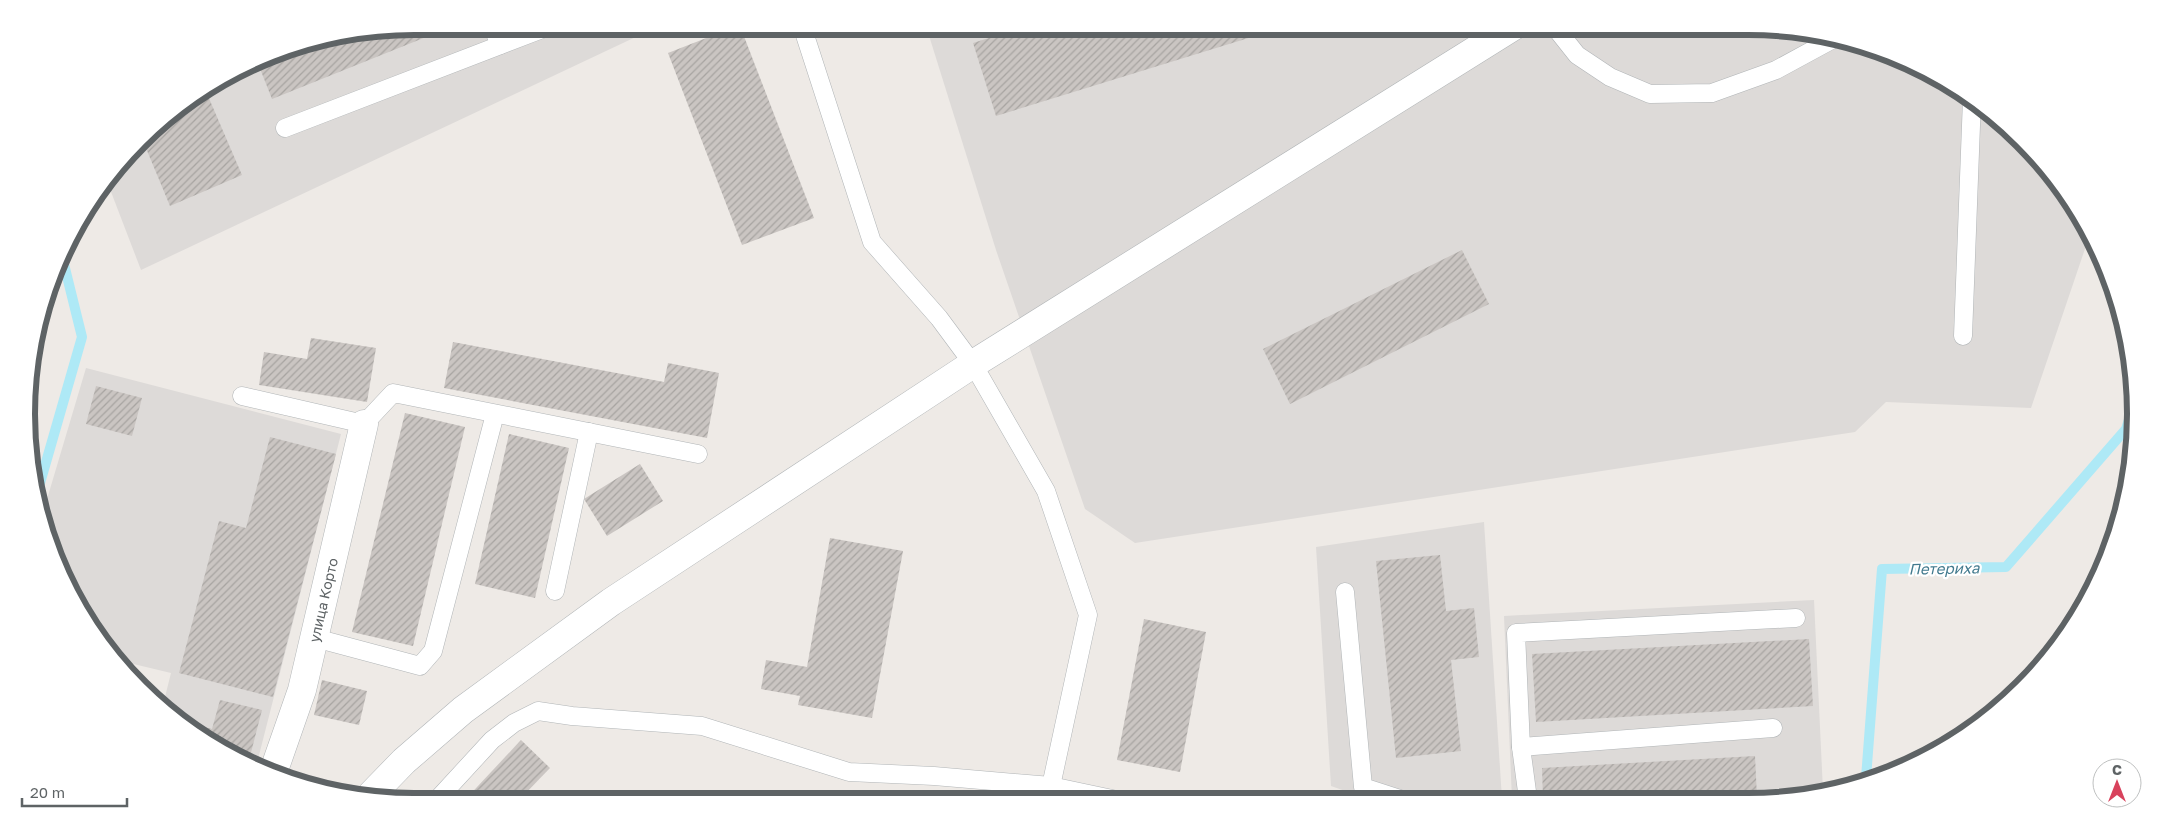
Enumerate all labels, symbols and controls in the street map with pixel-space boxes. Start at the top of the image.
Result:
street label: улица Корто [305,556,341,644]
water label: Петериха [1909,558,1980,578]
north arrow [2092,758,2142,808]
text: С [2112,761,2122,778]
scale bar [22,776,128,808]
text: 20 m [30,783,65,801]

